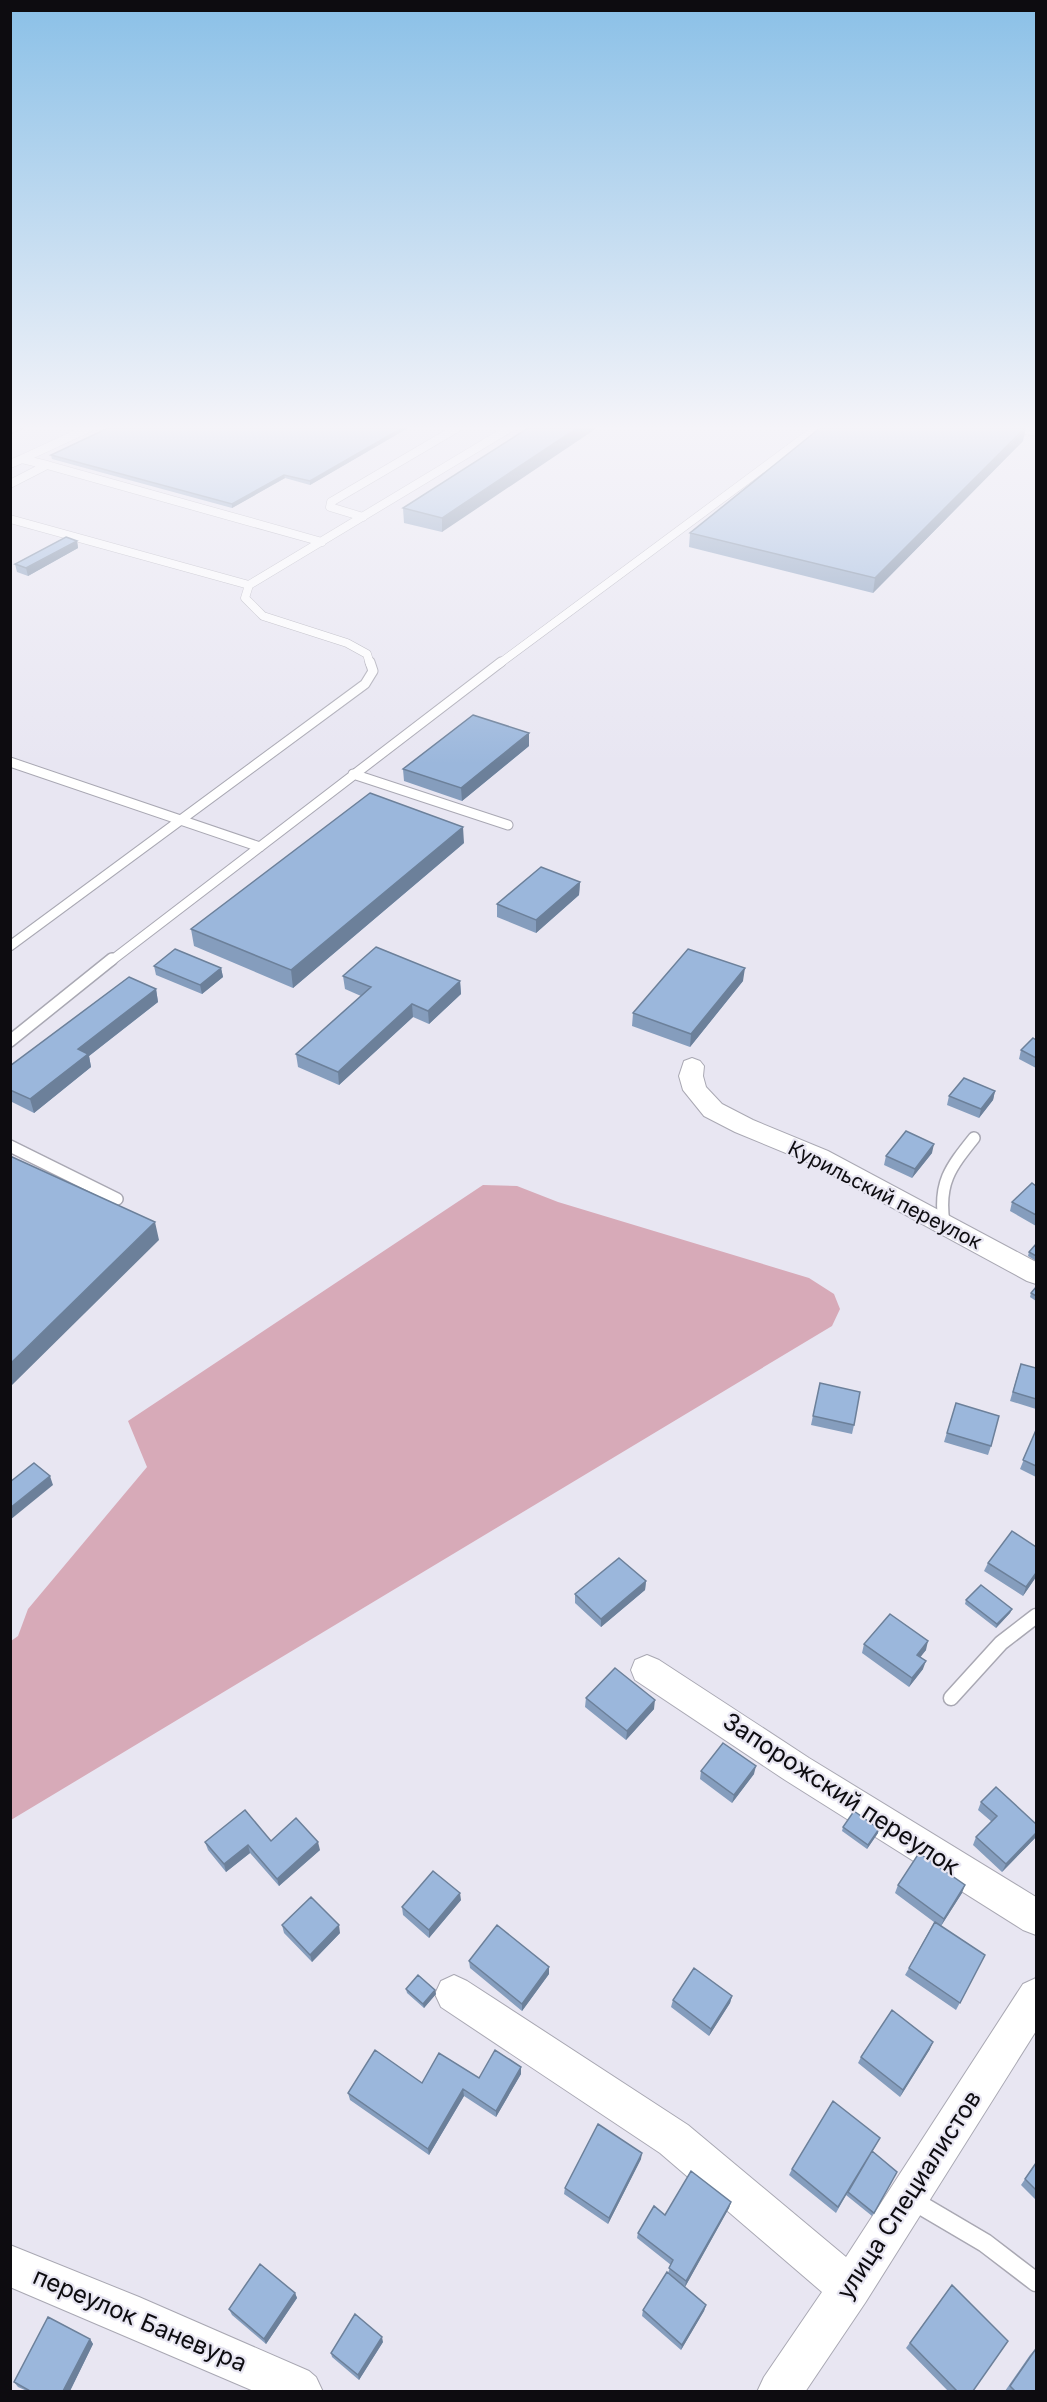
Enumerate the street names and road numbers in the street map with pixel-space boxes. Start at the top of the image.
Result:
street label: Курильский переулок [784,1136,986,1254]
street label: Запорожский переулок [718,1706,965,1881]
street label: улица Специалистов [830,2085,987,2305]
street label: переулок Баневура [29,2261,251,2378]

